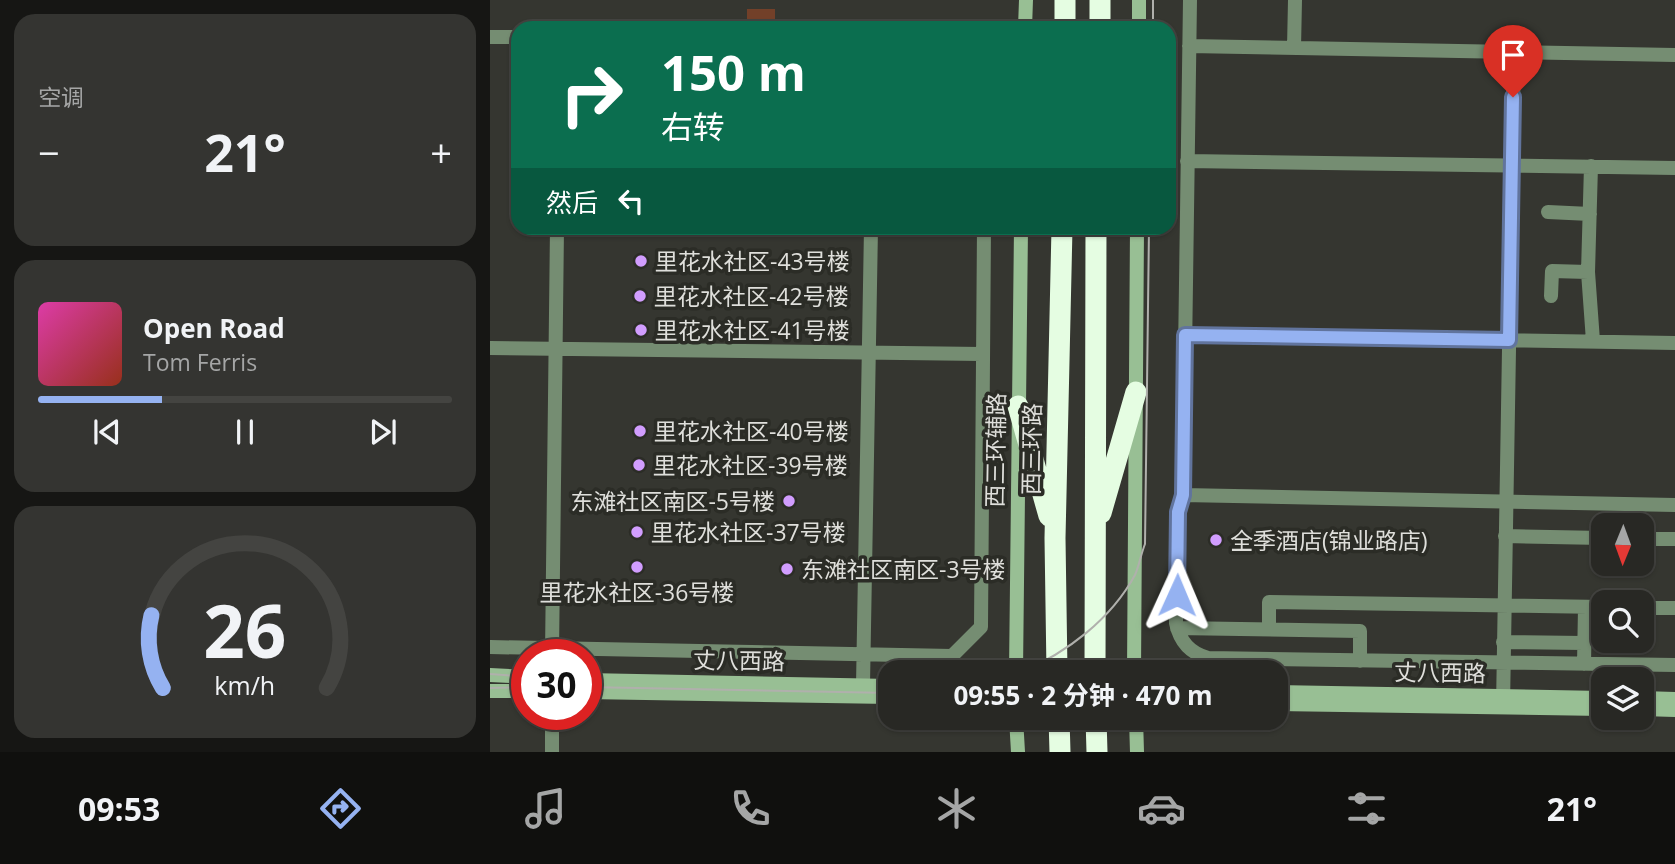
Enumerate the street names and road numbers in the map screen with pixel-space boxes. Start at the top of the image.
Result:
street label: 西三环辅路 [978,392,1012,508]
street label: 西三环路 [1014,403,1048,495]
street label: 丈八西路 [693,643,785,677]
street label: 丈八西路 [1394,655,1486,689]

